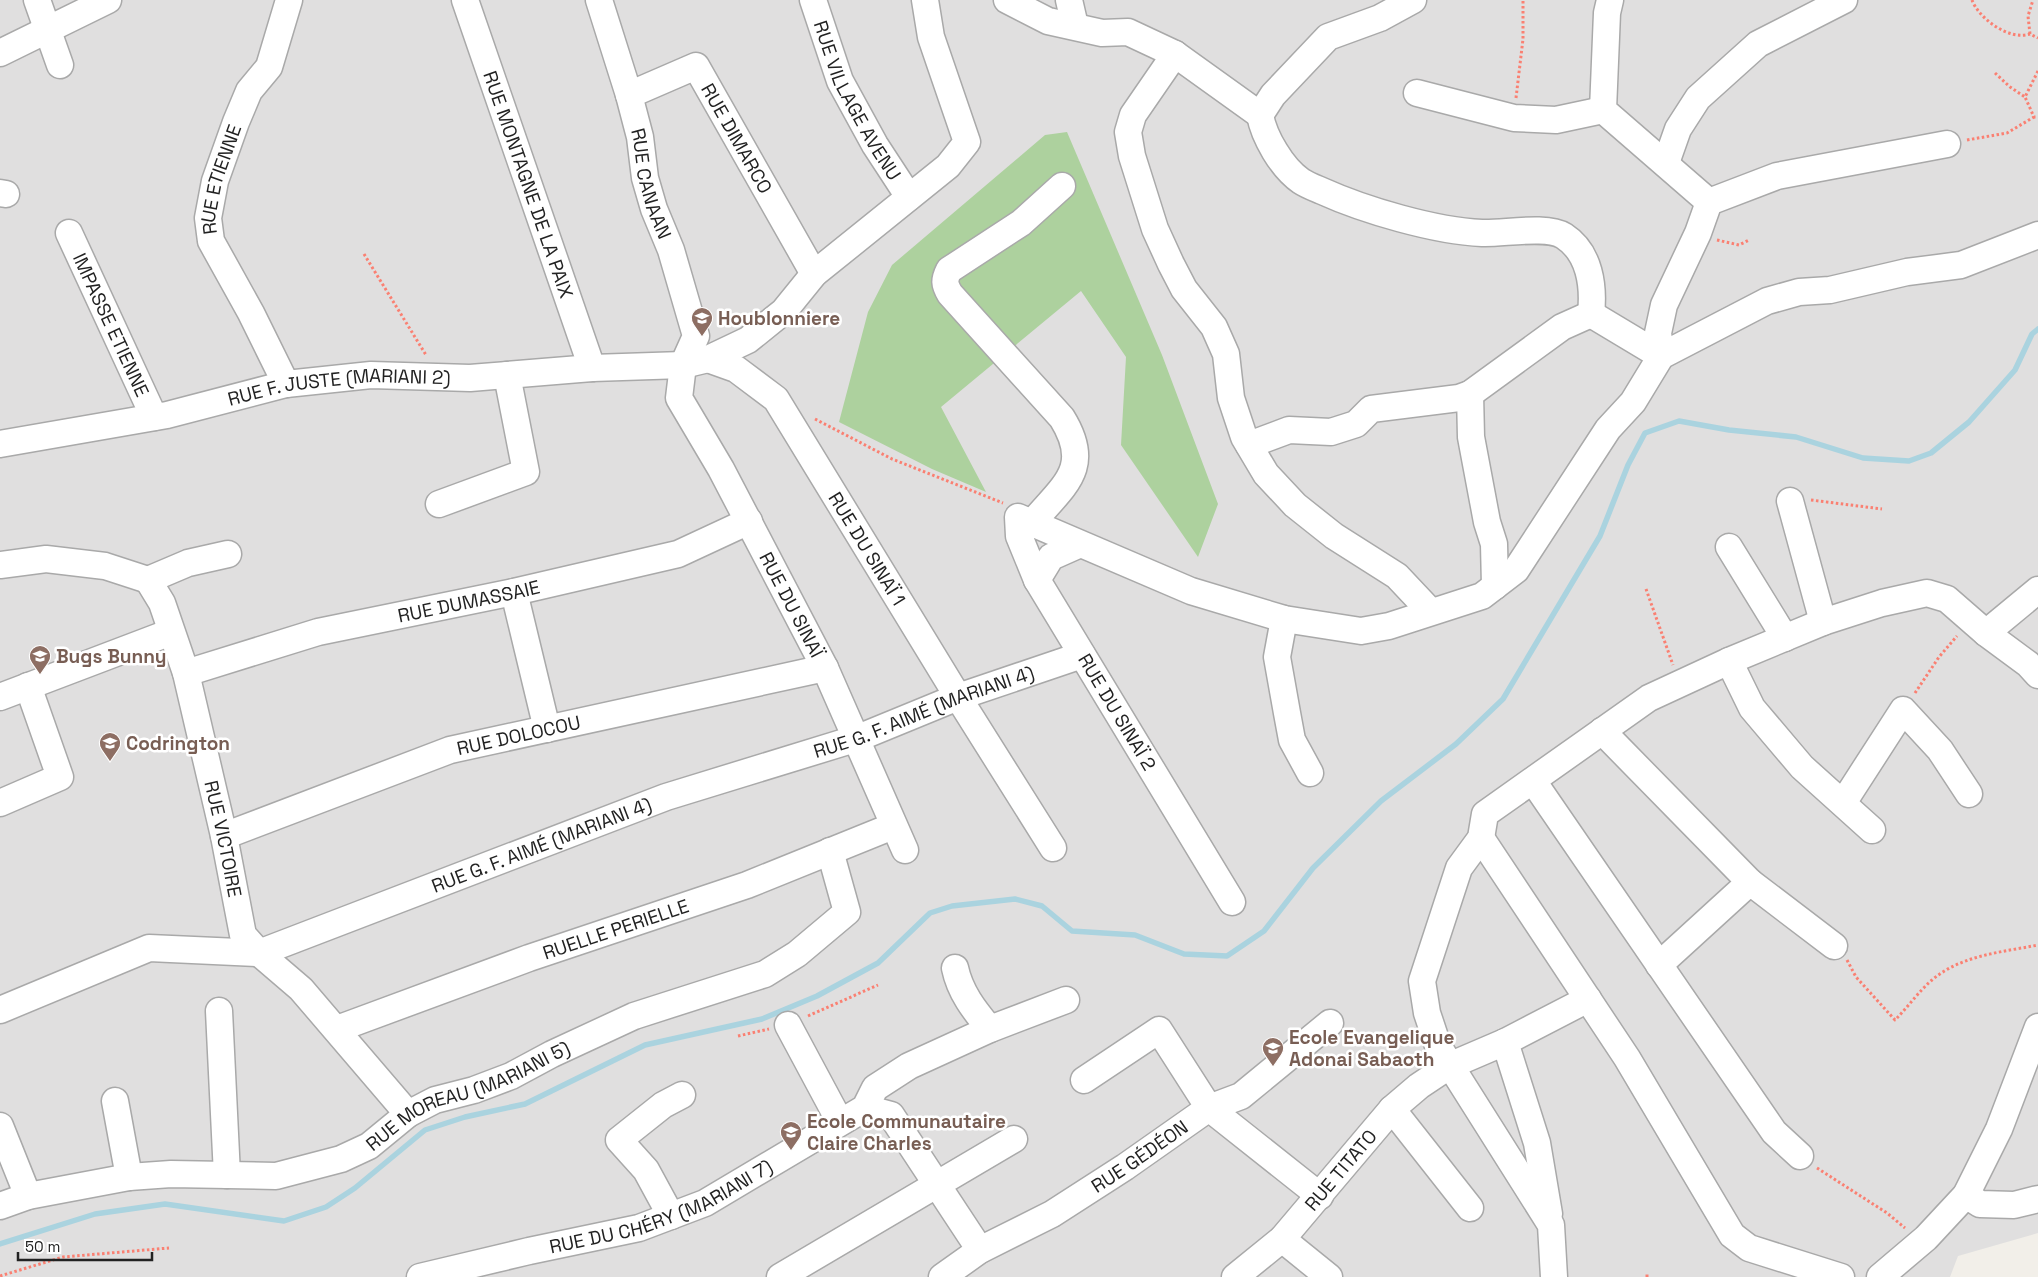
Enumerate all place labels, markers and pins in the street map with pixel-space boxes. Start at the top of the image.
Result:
school or university icon: Houblonniere [690,306,714,337]
place label: Houblonniere [718,306,840,331]
school or university icon: Bugs Bunny [28,644,52,675]
place label: Bugs Bunny [56,644,167,669]
school or university icon: Codrington [98,731,122,762]
place label: Codrington [126,731,230,756]
place label: Ecole Evangelique Adonai Sabaoth [1289,1025,1455,1072]
school or university icon: Ecole Evangelique Adonai Sabaoth [1261,1036,1285,1067]
place label: Ecole Communautaire Claire Charles [807,1109,1006,1156]
school or university icon: Ecole Communautaire Claire Charles [779,1120,803,1151]

